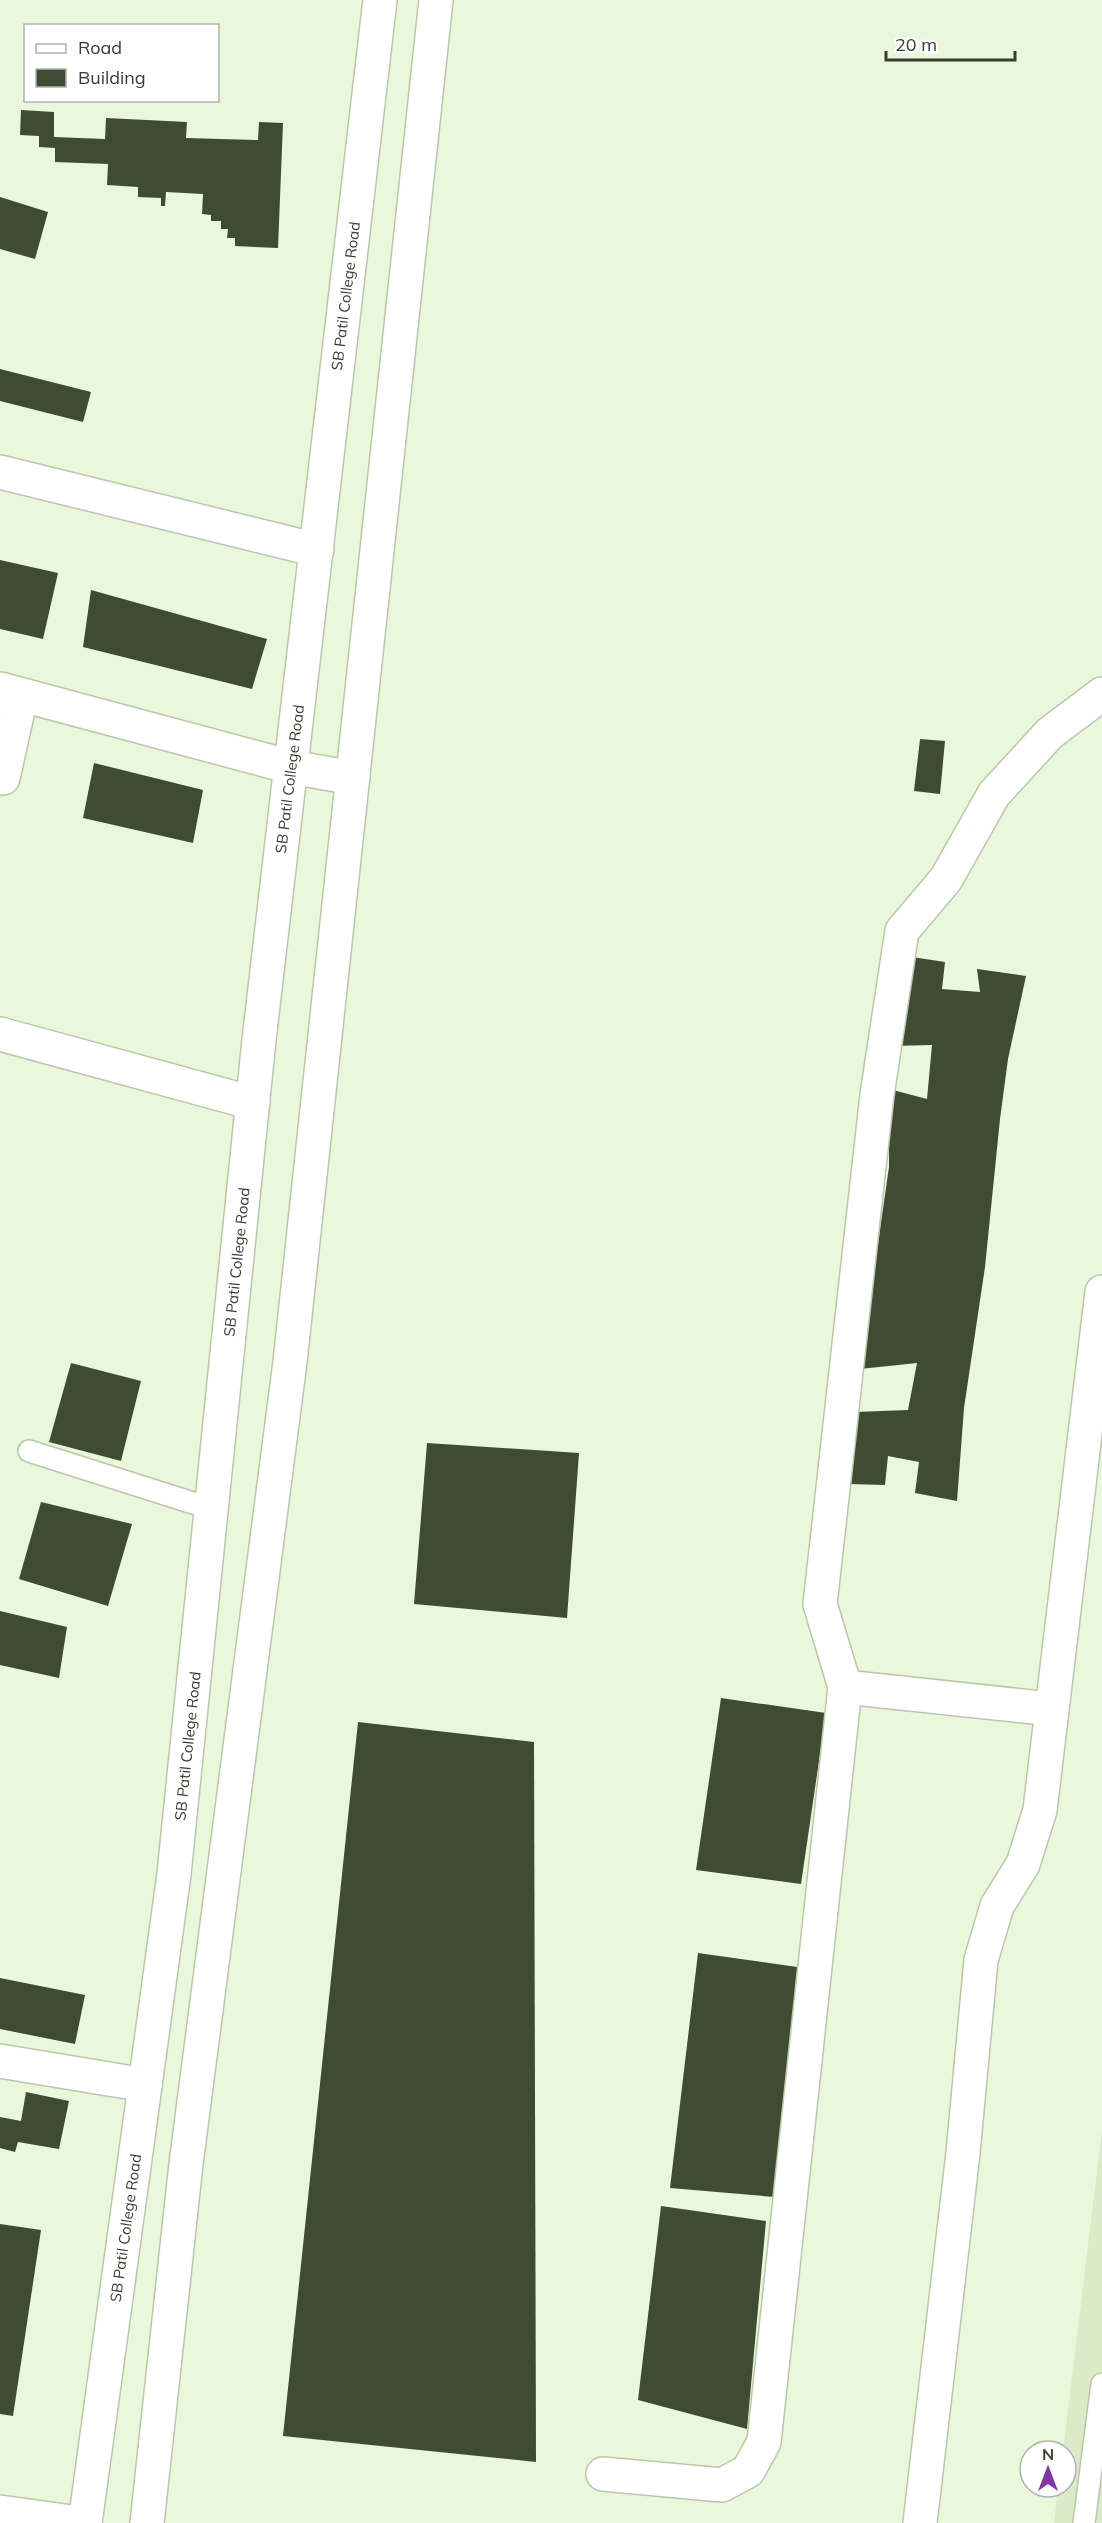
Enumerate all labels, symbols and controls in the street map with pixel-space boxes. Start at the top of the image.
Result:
legend [24,24,219,102]
scale bar [886,24,1015,62]
text: 20 m [895,33,937,56]
text: Road [78,36,122,59]
text: Building [78,66,146,89]
street label: SB Patil College Road [327,221,364,371]
street label: SB Patil College Road [271,704,308,854]
street label: SB Patil College Road [219,1187,254,1337]
street label: SB Patil College Road [170,1671,205,1821]
street label: SB Patil College Road [106,2153,145,2303]
north arrow [1018,2439,1078,2499]
text: N [1042,2444,1054,2464]

